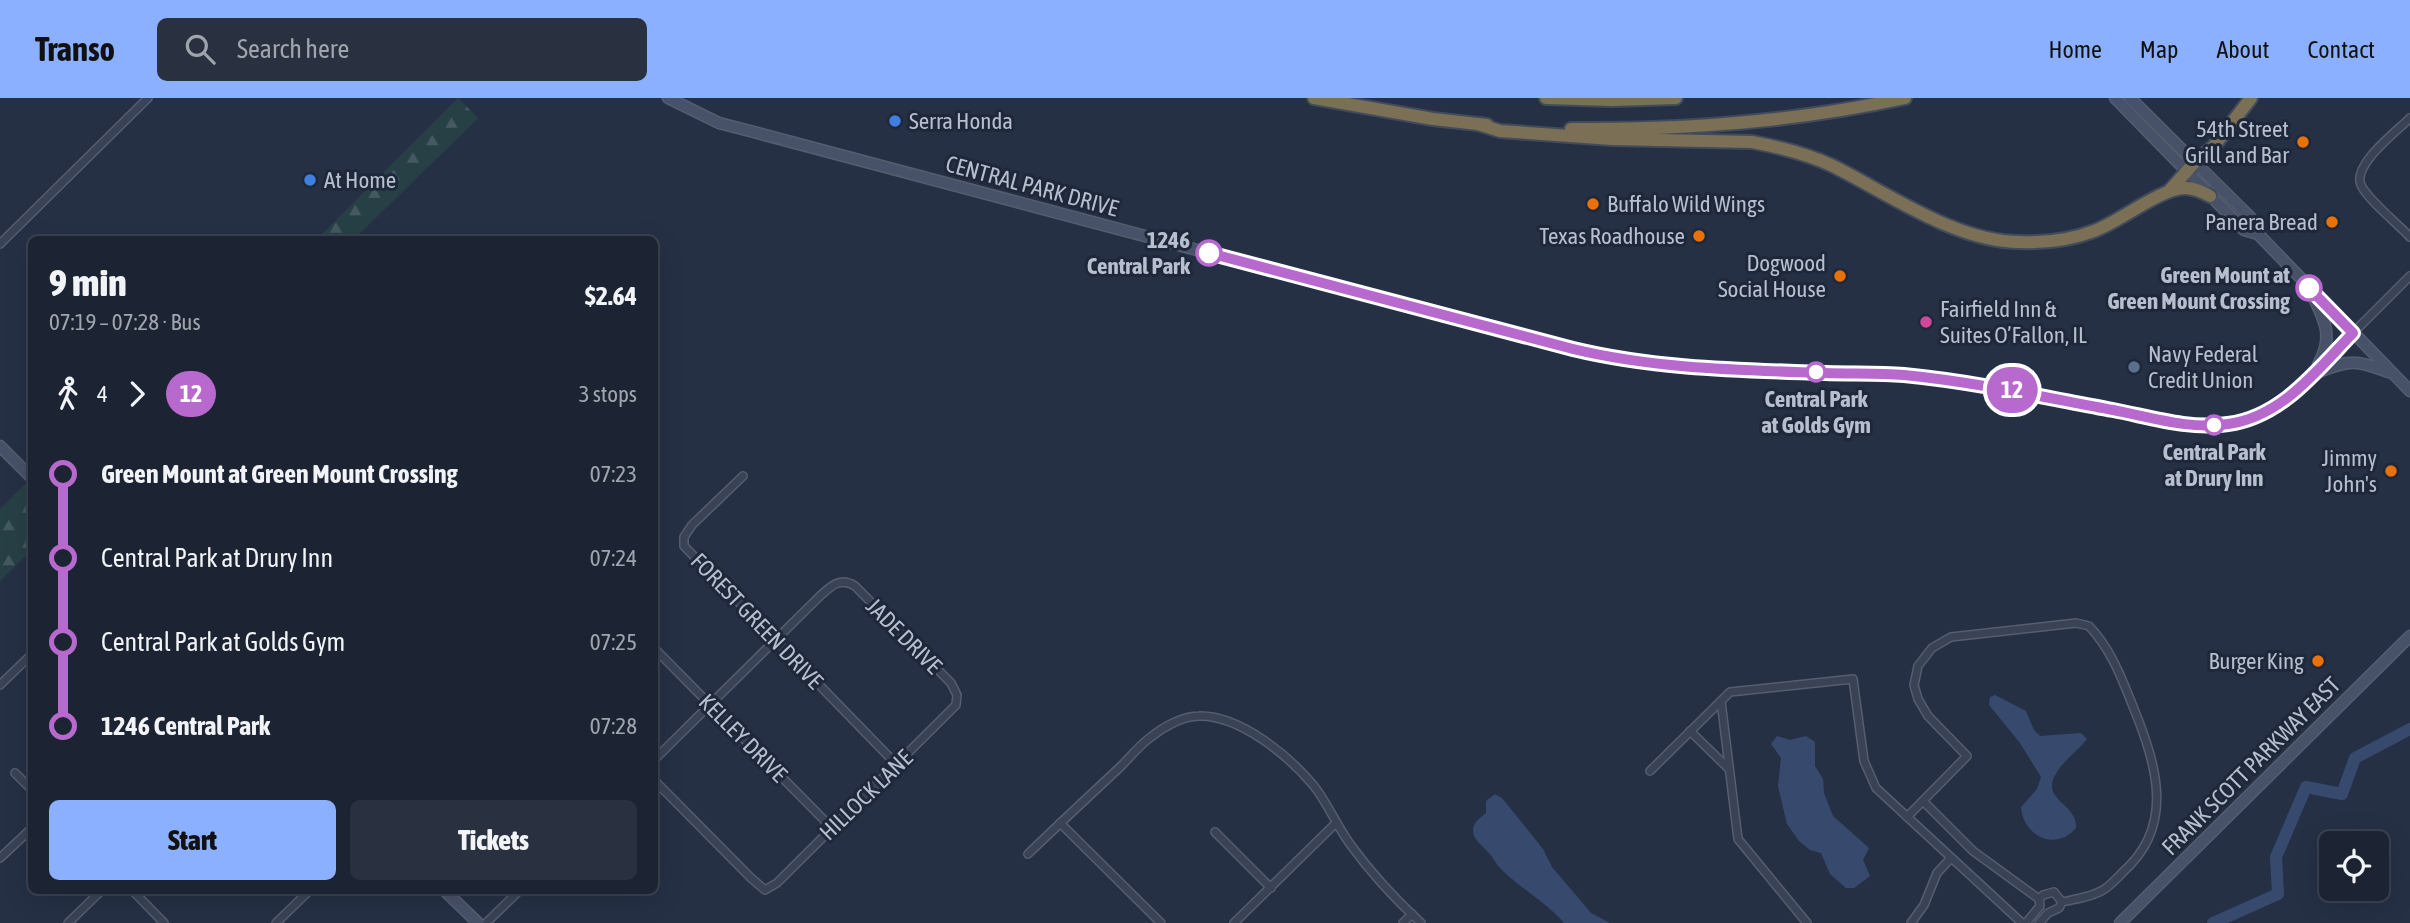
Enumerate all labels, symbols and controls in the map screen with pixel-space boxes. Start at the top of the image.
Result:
search box [157,18,647,81]
text: Transo [35,30,115,68]
icon: search [181,30,219,68]
text: Search here [237,34,349,64]
text: Home [2048,36,2102,63]
text: Map [2140,36,2178,63]
text: About [2216,36,2269,63]
text: Contact [2307,36,2375,63]
place label: Serra Honda [909,108,1013,134]
marker: Serra Honda [887,113,903,129]
place label: 54th Street Grill and Bar [2185,116,2290,168]
marker: 54th Street Grill and Bar [2295,134,2311,150]
street label: CENTRAL PARK DRIVE [943,150,1121,222]
place label: At Home [324,167,396,193]
marker: At Home [302,172,318,188]
place label: Buffalo Wild Wings [1607,191,1765,217]
marker: Buffalo Wild Wings [1585,196,1601,212]
place label: Panera Bread [2205,209,2318,235]
marker: Panera Bread [2324,214,2340,230]
place label: Texas Roadhouse [1539,223,1685,249]
place label: 1246 Central Park [1087,227,1191,279]
marker: Texas Roadhouse [1691,228,1707,244]
marker: 1246 Central Park [1196,240,1222,266]
place label: Dogwood Social House [1718,250,1826,302]
text: 9 min [49,261,127,304]
place label: Green Mount at Green Mount Crossing [2107,262,2290,314]
marker: Dogwood Social House [1832,268,1848,284]
marker: Green Mount at Green Mount Crossing [2296,275,2322,301]
text: $2.64 [585,281,637,311]
place label: Fairfield Inn & Suites O’Fallon, IL [1940,296,2087,348]
text: 07:19 – 07:28 · Bus [49,309,201,335]
marker: Fairfield Inn & Suites O’Fallon, IL [1918,314,1934,330]
place label: Navy Federal Credit Union [2148,341,2258,393]
marker: Navy Federal Credit Union [2126,359,2142,375]
marker: Central Park at Golds Gym [1806,362,1826,382]
line badge: 12 [1980,367,2044,413]
icon: walk [49,375,87,413]
icon: forward [118,375,156,413]
text: 12 [2001,376,2023,403]
text: 12 [180,380,202,407]
text: 4 [97,381,108,407]
text: 3 stops [579,381,637,407]
place label: Central Park at Golds Gym [1761,386,1871,438]
marker: Central Park at Drury Inn [2204,415,2224,435]
place label: Central Park at Drury Inn [2162,439,2267,491]
place label: Jimmy John's [2322,445,2377,497]
text: Green Mount at Green Mount Crossing [101,459,458,489]
text: 07:23 [590,461,637,487]
marker: Jimmy John's [2383,463,2399,479]
text: Central Park at Drury Inn [101,543,333,573]
text: 07:24 [590,545,637,571]
street label: FOREST GREEN DRIVE [686,548,828,694]
street label: JADE DRIVE [861,593,947,679]
text: Central Park at Golds Gym [101,627,345,657]
text: 07:25 [590,629,637,655]
place label: Burger King [2208,648,2304,674]
marker: Burger King [2310,653,2326,669]
street label: FRANK SCOTT PARKWAY EAST [2157,672,2345,860]
street label: KELLEY DRIVE [694,689,792,787]
text: 1246 Central Park [101,711,270,741]
text: 07:28 [590,713,637,739]
street label: HILLOCK LANE [814,744,918,845]
button: Start [49,800,336,880]
button: Tickets [350,800,637,880]
map controls [2319,831,2389,901]
button: locate [2319,831,2389,901]

